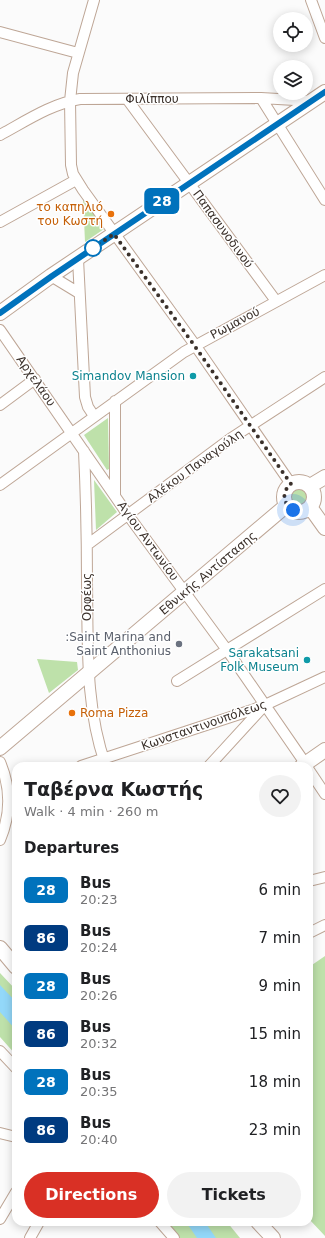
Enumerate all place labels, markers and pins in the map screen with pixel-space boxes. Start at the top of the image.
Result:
place label: το καπηλιό του Κωστή [36,200,103,228]
marker: το καπηλιό του Κωστή [106,209,116,219]
unlabelled marker [84,239,102,257]
place label: Simandov Mansion [72,369,185,383]
marker: Simandov Mansion [188,371,198,381]
place label: :Saint Marina and Saint Anthonius [65,630,171,658]
marker: :Saint Marina and Saint Anthonius [174,639,184,649]
place label: Sarakatsani Folk Museum [220,646,299,674]
marker: Sarakatsani Folk Museum [302,655,312,665]
place label: Roma Pizza [80,706,148,720]
marker: Roma Pizza [67,708,77,718]

